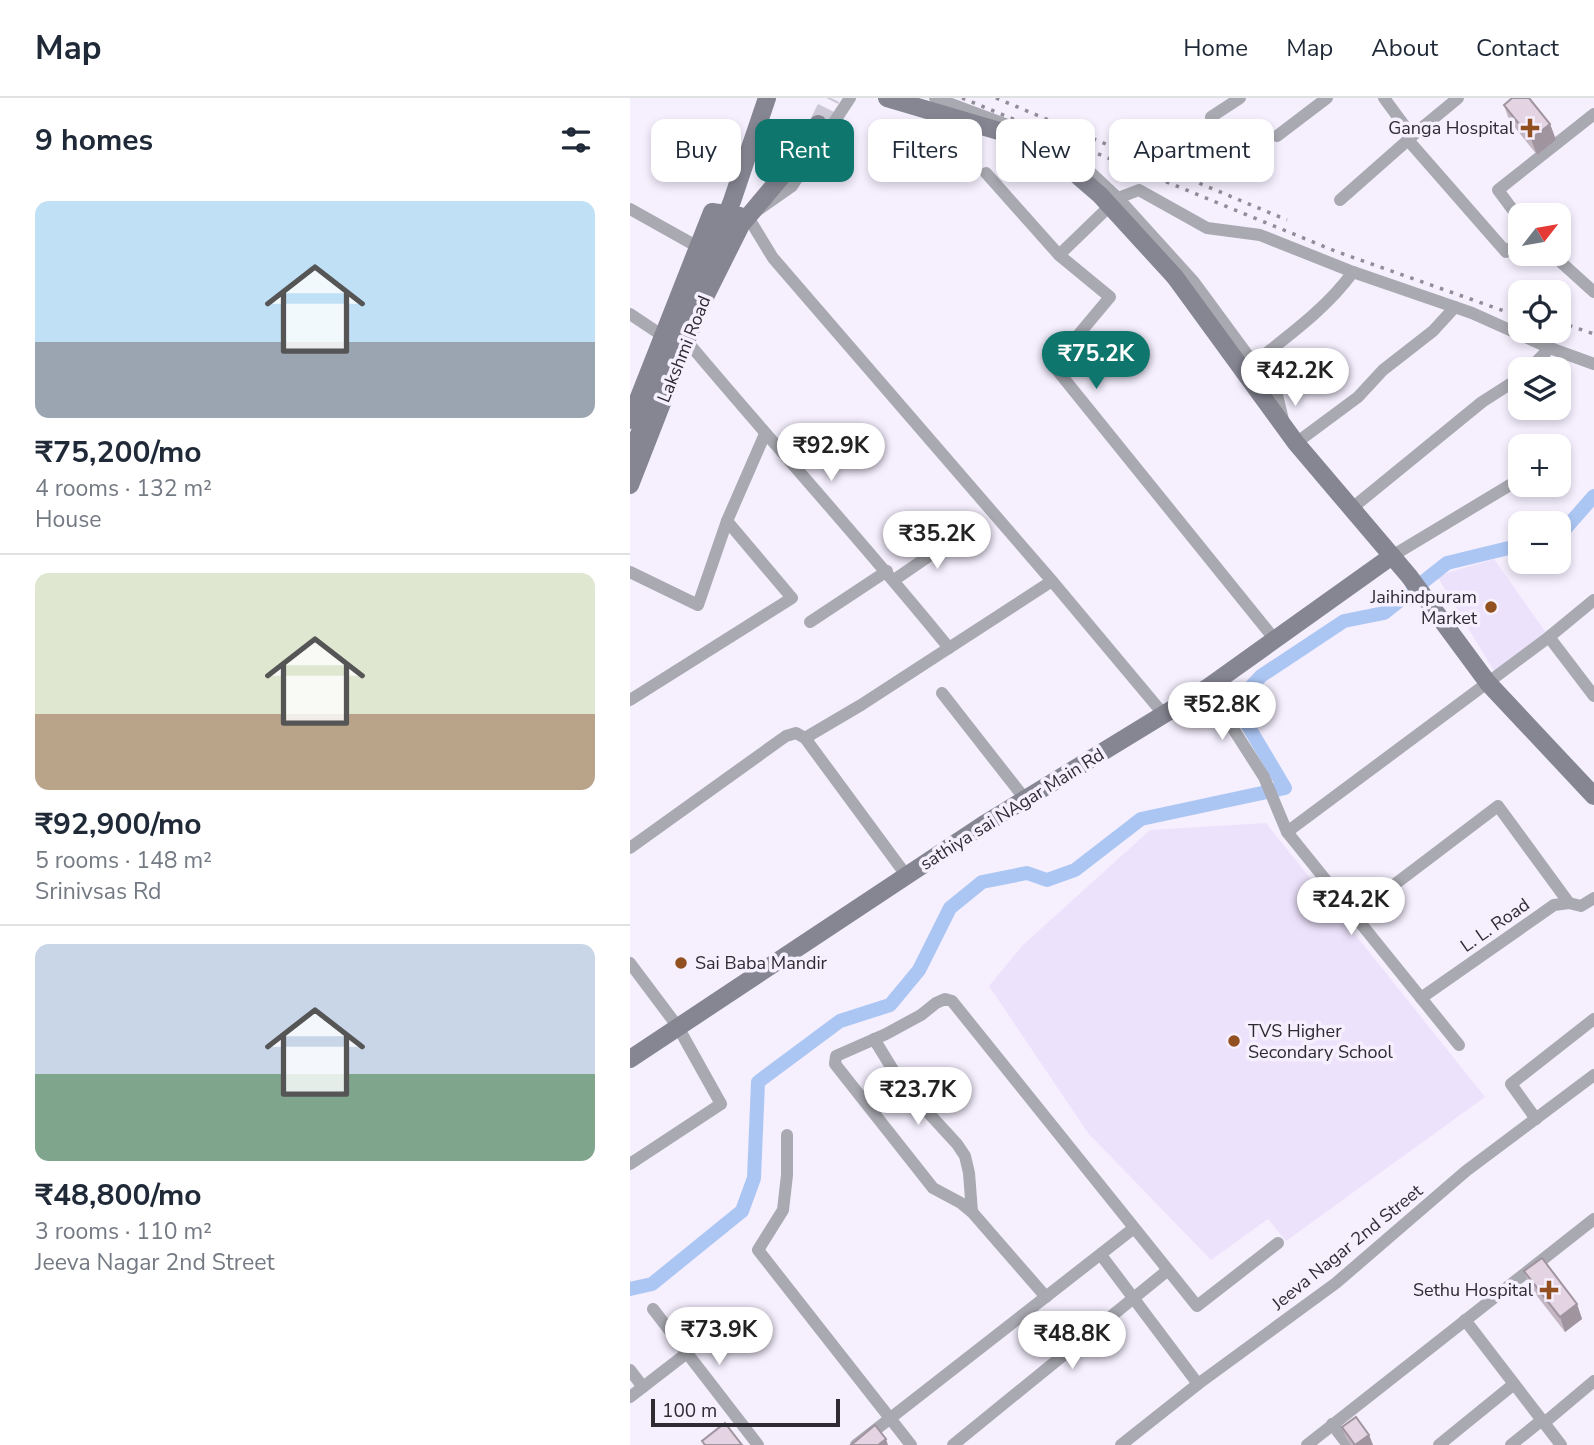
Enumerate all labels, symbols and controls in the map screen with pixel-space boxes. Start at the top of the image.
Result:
text: Map [35,26,102,71]
text: Home [1183,32,1248,64]
text: Map [1286,32,1333,64]
text: About [1371,32,1438,64]
text: Contact [1476,32,1559,64]
place label: Ganga Hospital [1388,116,1515,140]
marker: Ganga Hospital [1520,118,1540,138]
chip: Buy [651,119,741,182]
chip: Rent [755,119,854,182]
chip: Filters [868,119,982,182]
chip: New [996,119,1095,182]
chip: Apartment [1109,119,1274,182]
text: 9 homes [35,120,153,161]
icon: filters [557,121,595,159]
north arrow [1508,203,1572,266]
map controls [1508,203,1571,574]
icon: home [252,246,378,372]
button: locate [1508,280,1571,343]
street label: Lakshmi Road [652,292,716,406]
pin: ₹75.2K [1039,331,1153,391]
text: ₹75.2K [1058,338,1134,369]
pin: ₹42.2K [1238,348,1352,408]
text: ₹42.2K [1257,355,1333,386]
button: layers [1508,357,1571,420]
pin: ₹92.9K [774,424,888,483]
text: ₹92.9K [793,430,869,461]
text: ₹75,200/mo [35,432,202,473]
button: + [1508,434,1571,497]
text: 4 rooms · 132 m² [35,473,212,504]
text: House [35,504,102,535]
button: − [1508,511,1571,574]
pin: ₹35.2K [880,512,994,571]
text: ₹35.2K [899,518,975,549]
place label: Jaihindpuram Market [1369,585,1478,630]
marker: Jaihindpuram Market [1483,599,1499,615]
icon: home [252,618,378,744]
pin: ₹52.8K [1165,682,1279,742]
text: ₹52.8K [1184,689,1260,720]
street label: sathiya sai NAgar Main Rd [915,742,1109,876]
text: ₹92,900/mo [35,804,202,845]
text: 5 rooms · 148 m² [35,845,212,876]
text: Srinivsas Rd [35,876,162,907]
pin: ₹24.2K [1294,878,1408,937]
text: ₹24.2K [1313,884,1389,915]
street label: L. L. Road [1456,892,1534,958]
place label: Sai Baba Mandir [695,951,828,975]
marker: Sai Baba Mandir [673,955,689,971]
icon: home [252,989,378,1115]
place label: TVS Higher Secondary School [1248,1019,1394,1064]
marker: TVS Higher Secondary School [1226,1033,1242,1049]
pin: ₹23.7K [861,1068,975,1127]
text: ₹23.7K [880,1074,956,1105]
text: ₹48,800/mo [35,1175,202,1216]
street label: Jeeva Nagar 2nd Street [1266,1178,1428,1316]
text: 3 rooms · 110 m² [35,1216,212,1247]
text: Jeeva Nagar 2nd Street [35,1247,274,1278]
place label: Sethu Hospital [1413,1278,1534,1302]
marker: Sethu Hospital [1539,1280,1559,1300]
pin: ₹73.9K [662,1308,776,1367]
pin: ₹48.8K [1015,1312,1129,1371]
text: ₹73.9K [681,1314,757,1345]
text: ₹48.8K [1034,1318,1110,1349]
scale bar [651,1396,840,1428]
text: 100 m [662,1398,717,1424]

